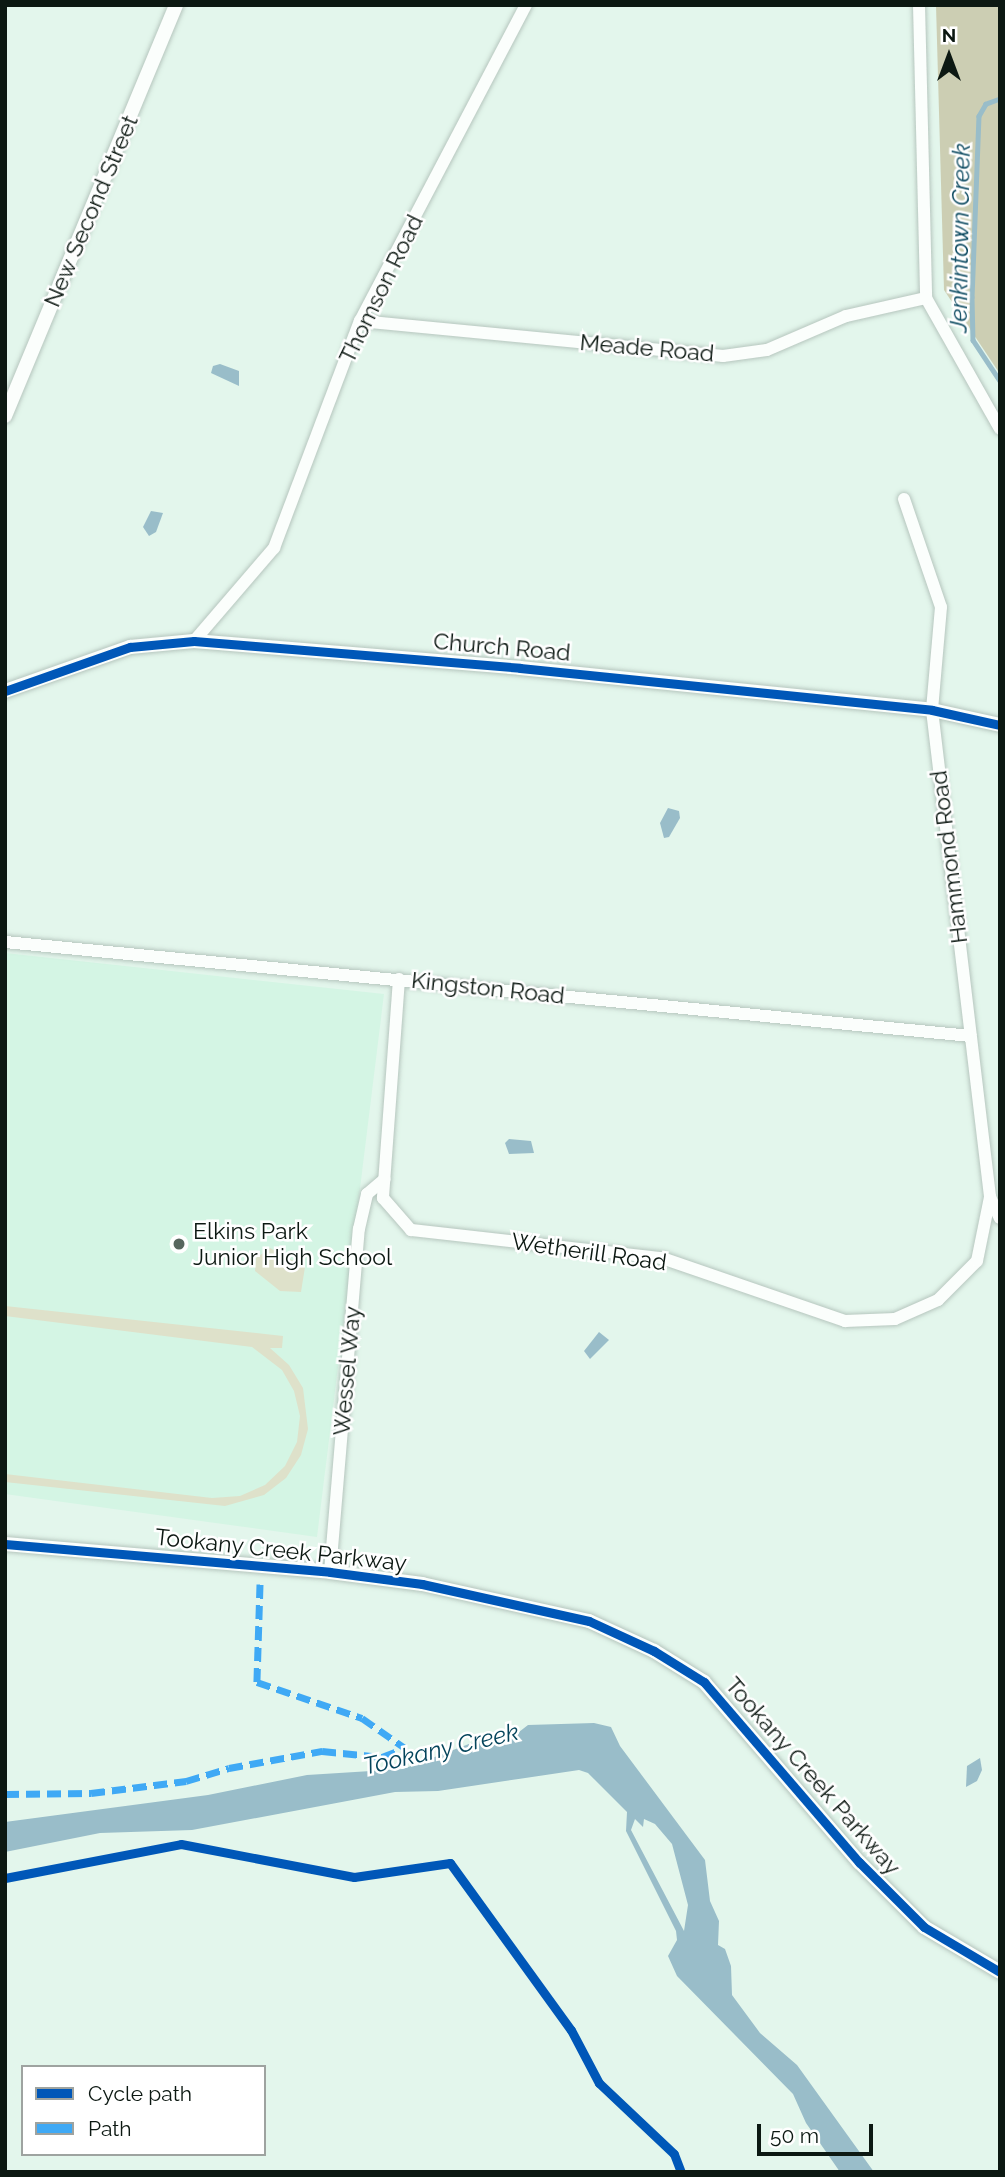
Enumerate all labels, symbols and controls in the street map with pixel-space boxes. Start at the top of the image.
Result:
north arrow [914,21,984,91]
text: N [942,24,956,46]
street label: New Second Street [38,111,144,311]
water label: Jenkintown Creek [944,143,976,333]
street label: Thomson Road [333,210,429,368]
street label: Meade Road [579,328,715,368]
street label: Church Road [432,627,572,667]
street label: Hammond Road [925,769,973,945]
street label: Kingston Road [410,966,566,1010]
place label: Elkins Park Junior High School [193,1217,393,1271]
street label: Wetherill Road [509,1227,669,1277]
marker: Elkins Park Junior High School [171,1236,187,1252]
street label: Wessel Way [328,1304,366,1438]
street label: Tookany Creek Parkway [153,1523,409,1577]
street label: Tookany Creek Parkway [719,1671,907,1881]
water label: Tookany Creek [360,1717,522,1781]
legend [21,2065,266,2156]
text: Cycle path [88,2081,192,2106]
scale bar [760,2110,876,2154]
text: Path [88,2116,132,2141]
text: 50 m [770,2123,819,2148]

